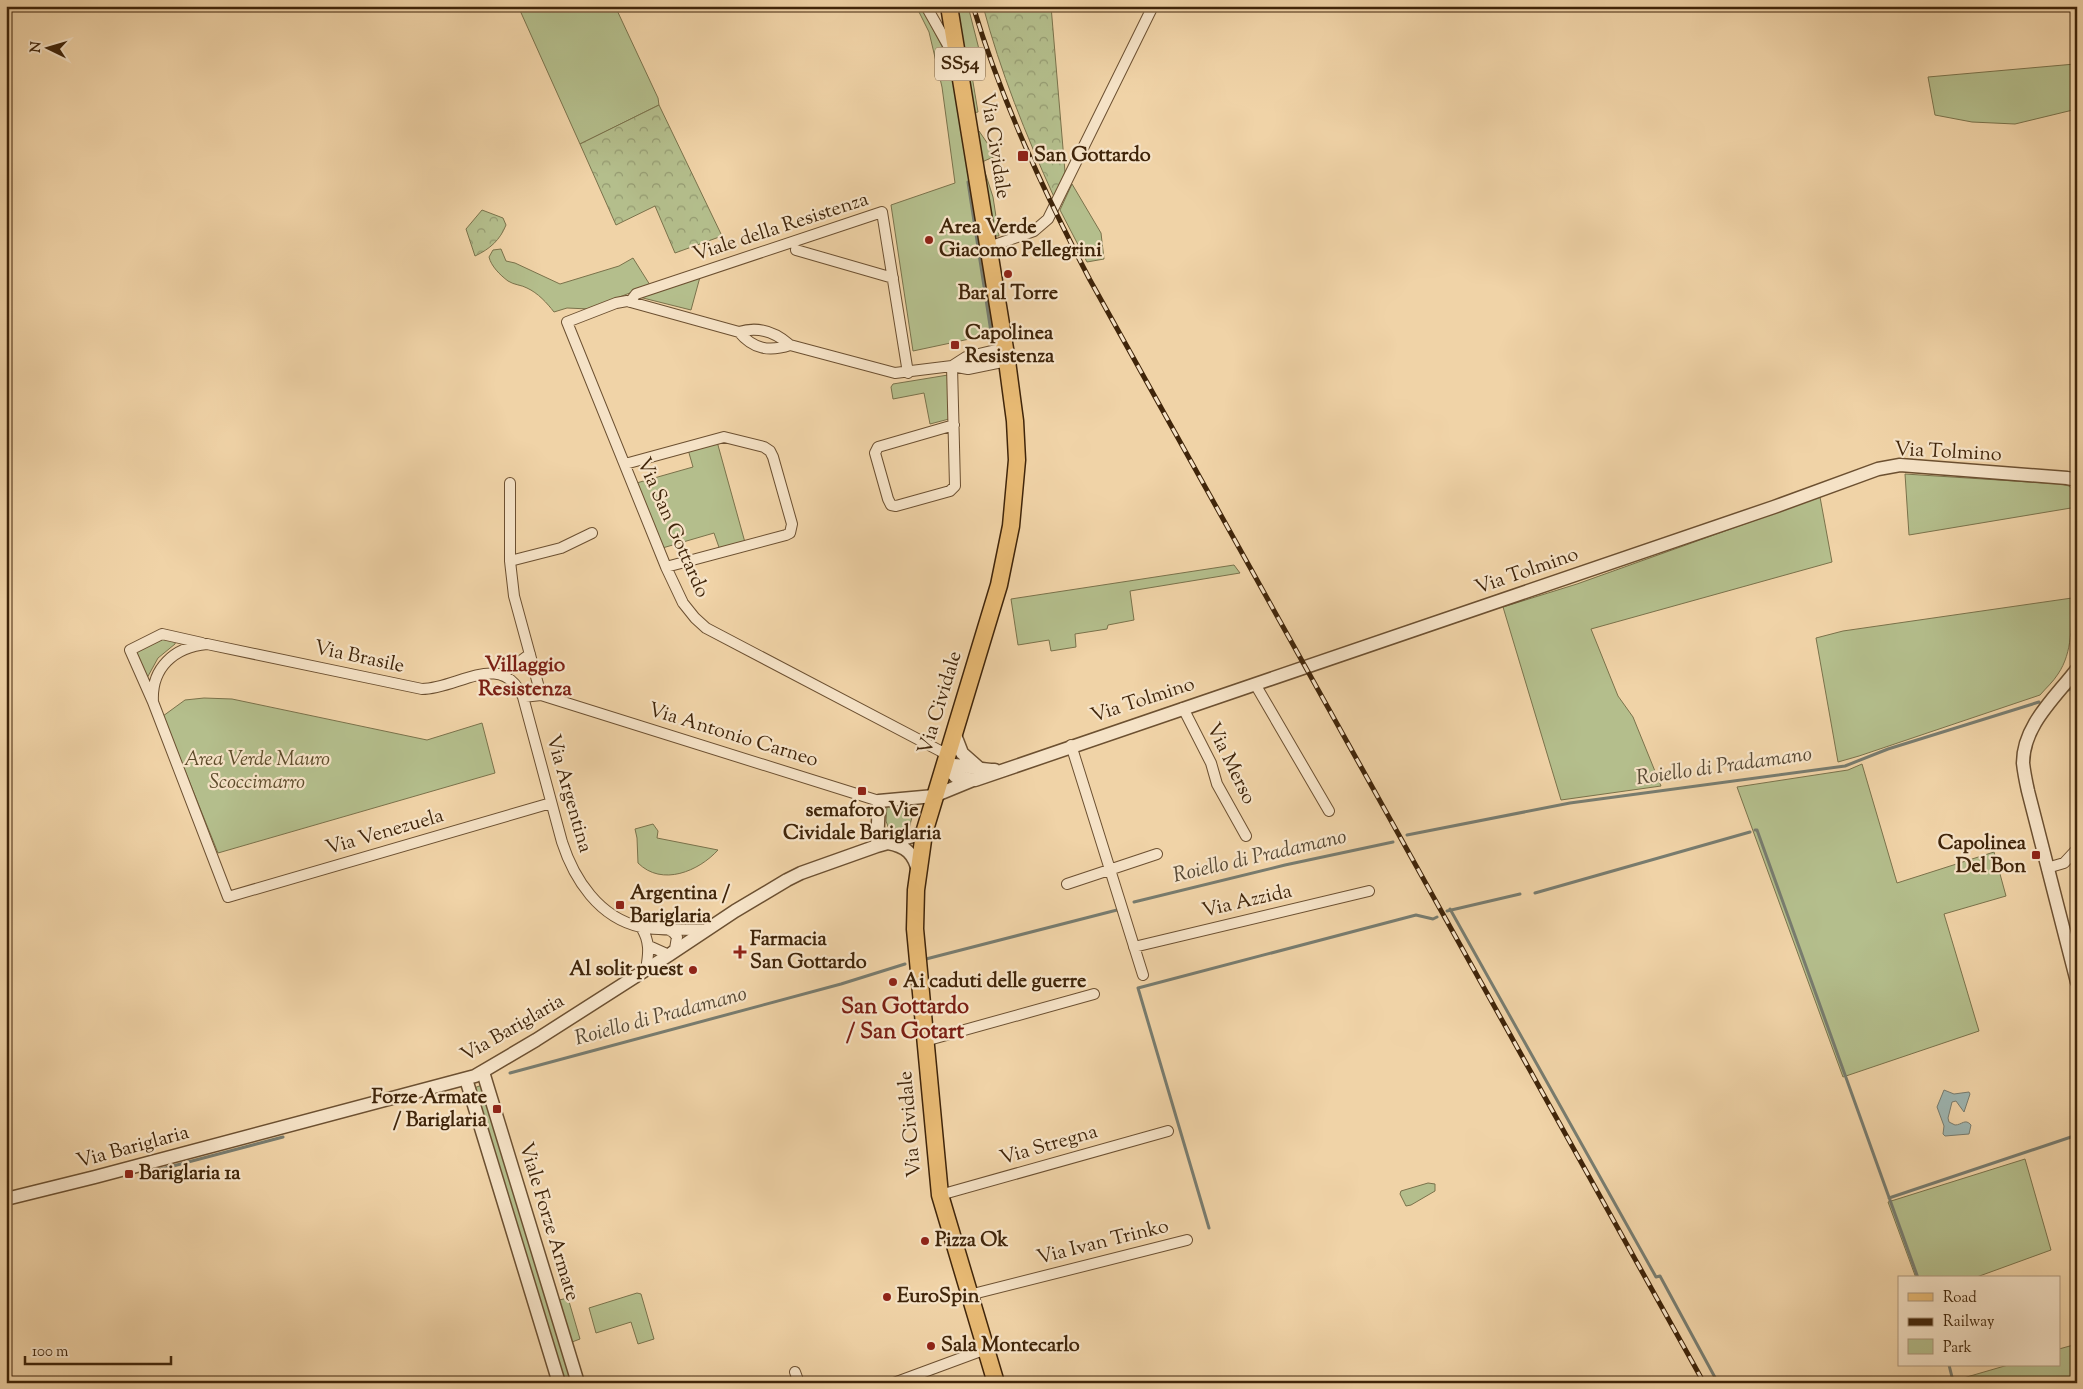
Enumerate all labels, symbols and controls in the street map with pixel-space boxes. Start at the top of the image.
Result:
north arrow [22,22,72,72]
text: N [27,41,47,53]
road number: SS54 [935,48,985,80]
street label: Via Cividale [971,91,1017,201]
place label: San Gottardo [1034,142,1151,171]
marker: San Gottardo [1016,149,1030,163]
street label: Viale della Resistenza [689,186,873,270]
place label: Area Verde Giacomo Pellegrini [939,214,1102,266]
marker: Area Verde Giacomo Pellegrini [923,234,935,246]
marker: Bar al Torre [1002,268,1014,280]
place label: Bar al Torre [958,280,1058,309]
place label: Capolinea Resistenza [965,320,1055,372]
marker: Capolinea Resistenza [949,339,961,351]
street label: Via Tolmino [1894,436,2003,470]
street label: Via San Gottardo [628,453,716,603]
street label: Via Tolmino [1471,541,1583,603]
street label: Via Brasile [311,634,407,682]
street label: Via Cividale [912,648,970,758]
district label: Villaggio Resistenza [478,651,572,705]
street label: Via Tolmino [1087,671,1199,731]
street label: Via Antonio Carneo [644,696,822,776]
street label: Via Merso [1198,718,1262,810]
street label: Via Argentina [537,732,599,856]
water label: Roiello di Pradamano [1634,740,1814,794]
park label: Area Verde Mauro Scoccimarro [184,746,330,798]
marker: semaforo Vie Cividale Bariglaria [856,785,868,797]
place label: semaforo Vie Cividale Bariglaria [783,797,942,849]
street label: Via Venezuela [323,802,447,864]
water label: Roiello di Pradamano [1170,822,1350,892]
place label: Capolinea Del Bon [1938,830,2027,882]
marker: Capolinea Del Bon [2030,849,2042,861]
street label: Via Azzida [1199,878,1295,926]
place label: Argentina / Bariglaria [630,880,731,932]
marker: Argentina / Bariglaria [614,899,626,911]
place label: Farmacia San Gottardo [750,926,867,978]
marker: Farmacia San Gottardo [734,946,746,958]
place label: Al solit puest [569,956,683,985]
marker: Al solit puest [687,964,699,976]
place label: Ai caduti delle guerre [903,968,1086,997]
marker: Ai caduti delle guerre [887,976,899,988]
water label: Roiello di Pradamano [572,980,750,1054]
street label: Via Bariglaria [456,988,570,1070]
district label: San Gottardo / San Gotart [841,992,969,1049]
street label: Via Cividale [892,1070,930,1178]
place label: Forze Armate / Bariglaria [372,1084,488,1136]
marker: Forze Armate / Bariglaria [491,1103,503,1115]
street label: Via Stregna [997,1118,1101,1174]
street label: Via Bariglaria [74,1119,192,1177]
street label: Viale Forze Armate [510,1139,586,1305]
place label: Bariglaria 1a [139,1160,241,1189]
marker: Bariglaria 1a [123,1168,135,1180]
street label: Via Ivan Trinko [1034,1213,1172,1273]
place label: Pizza Ok [935,1227,1008,1256]
marker: Pizza Ok [919,1235,931,1247]
legend [1898,1276,2060,1366]
place label: EuroSpin [897,1283,980,1312]
text: Road [1943,1288,1977,1309]
marker: EuroSpin [881,1291,893,1303]
text: Railway [1943,1312,1995,1333]
place label: Sala Montecarlo [941,1332,1080,1361]
scale bar [25,1334,171,1366]
text: Park [1943,1338,1972,1359]
marker: Sala Montecarlo [925,1340,937,1352]
text: 100 m [32,1342,69,1363]

